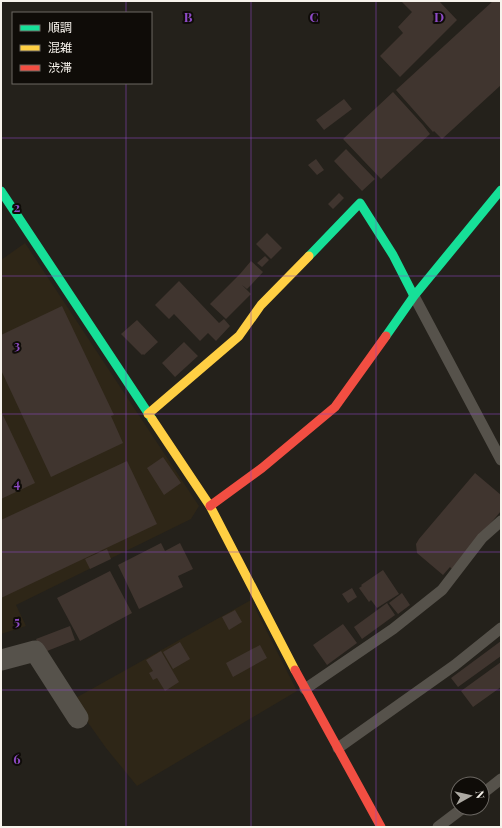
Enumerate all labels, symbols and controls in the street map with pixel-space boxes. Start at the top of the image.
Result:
text: B [184,8,193,25]
text: C [309,8,319,25]
text: D [434,8,444,25]
legend [12,12,152,84]
text: 順調 [48,19,72,35]
text: 混雑 [48,39,72,55]
text: 渋滞 [48,59,72,75]
text: 2 [14,198,21,215]
text: 3 [14,336,20,353]
text: 4 [14,474,21,491]
text: 5 [14,612,20,629]
text: 6 [13,750,21,767]
north arrow [450,776,490,816]
text: N [472,790,488,800]

